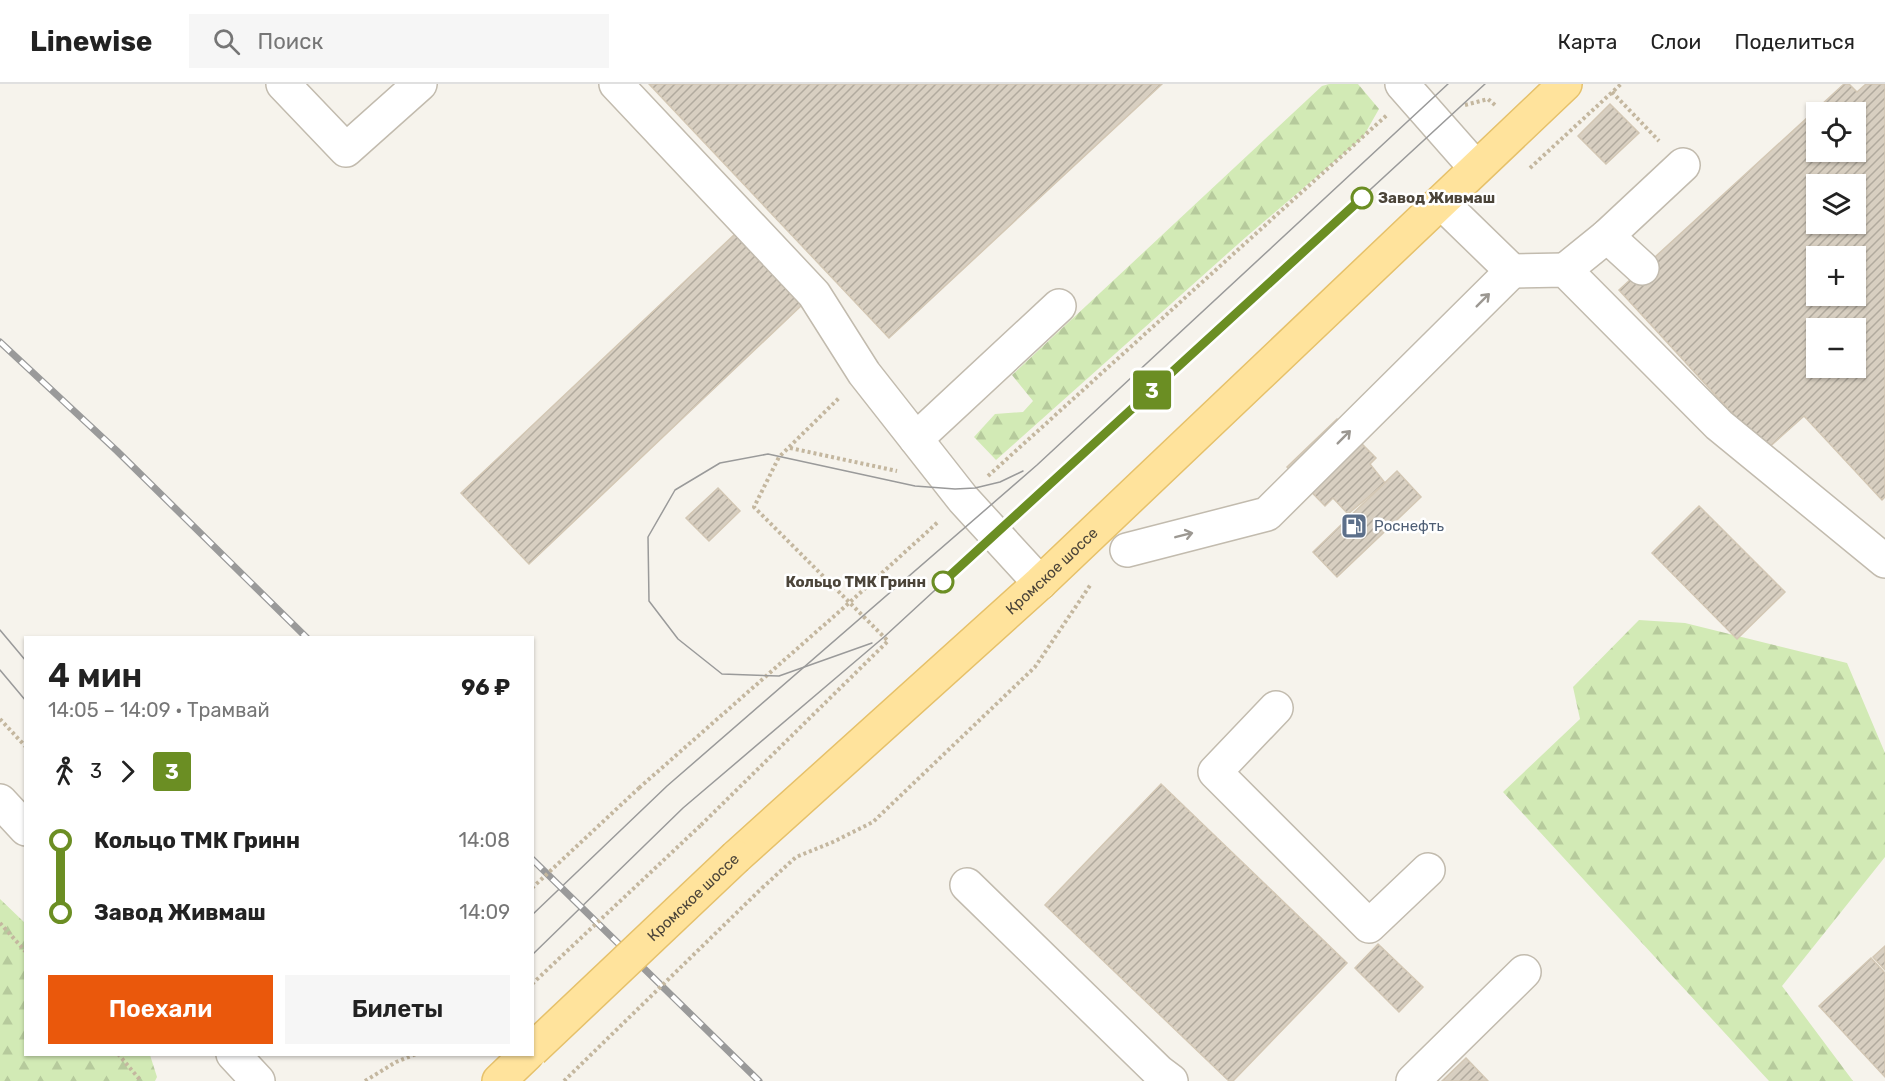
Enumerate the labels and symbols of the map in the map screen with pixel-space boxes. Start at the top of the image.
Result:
marker: Завод Живмаш [1351,187,1373,209]
place label: Завод Живмаш [1378,189,1495,207]
one-way arrow [1475,292,1490,307]
line badge: 3 [1132,370,1172,410]
one-way arrow [1337,429,1352,444]
fuel station icon: Роснефть [1339,511,1369,541]
place label: Роснефть [1374,517,1444,535]
street label: Кромское шоссе [1002,524,1102,618]
one-way arrow [1174,529,1193,541]
marker: Кольцо ТМК Гринн [932,571,954,593]
place label: Кольцо ТМК Гринн [785,573,926,591]
street label: Кромское шоссе [644,850,743,945]

